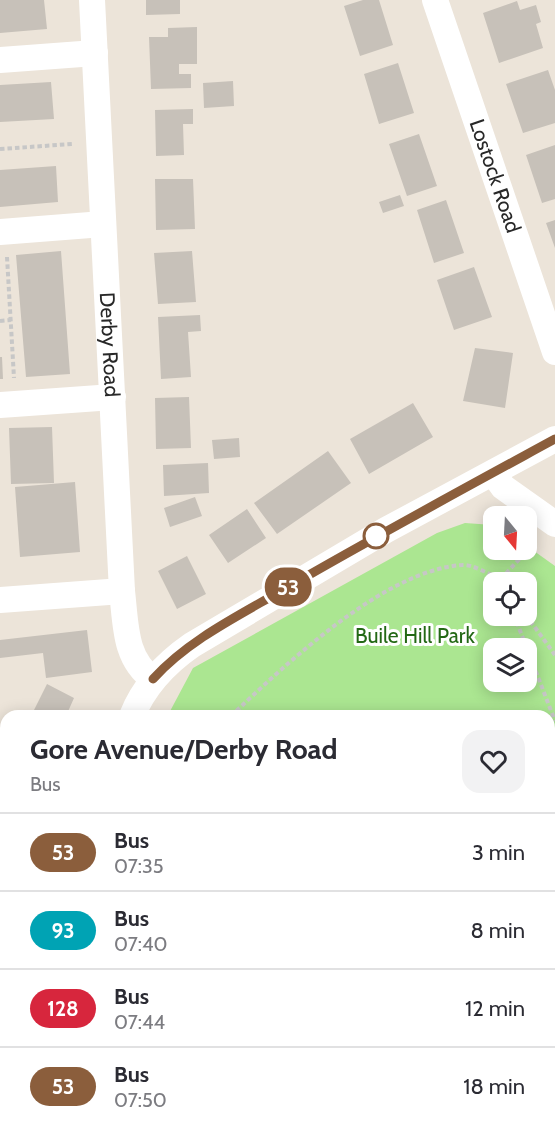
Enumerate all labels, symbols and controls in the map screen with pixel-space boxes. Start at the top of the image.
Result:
street label: Lostock Road [465,116,526,236]
street label: Derby Road [95,292,125,398]
north arrow [483,506,537,560]
map controls [483,506,537,692]
unlabelled marker [363,523,389,549]
line badge: 53 [261,568,315,606]
button: locate [483,572,537,626]
text: 53 [277,575,299,600]
park label: Buile Hill Park [355,623,475,648]
button: layers [483,638,537,692]
button: heart [462,730,525,793]
text: Gore Avenue/Derby Road [30,732,338,766]
text: Bus [30,772,61,796]
text: Bus [114,827,149,854]
text: 3 min [472,839,525,866]
text: 53 [52,840,74,865]
text: 07:35 [114,854,164,878]
text: Bus [114,905,149,932]
text: 8 min [470,917,525,944]
text: 93 [51,918,75,943]
text: 07:40 [114,932,167,956]
text: Bus [114,983,149,1010]
text: 12 min [465,995,525,1022]
text: 128 [47,996,79,1021]
text: 07:44 [114,1010,165,1034]
text: Bus [114,1061,149,1088]
text: 18 min [463,1073,525,1100]
text: 53 [52,1074,74,1099]
text: 07:50 [114,1088,167,1112]

